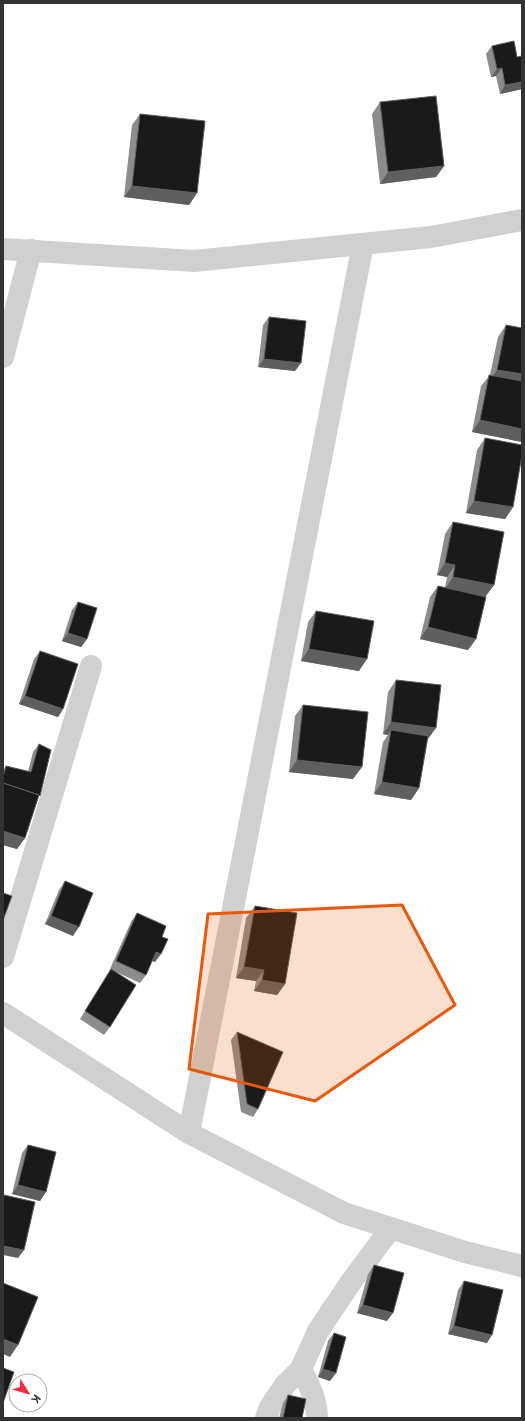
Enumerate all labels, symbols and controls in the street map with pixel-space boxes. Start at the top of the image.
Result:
north arrow [8,1373,48,1413]
text: K [29,1392,43,1406]

